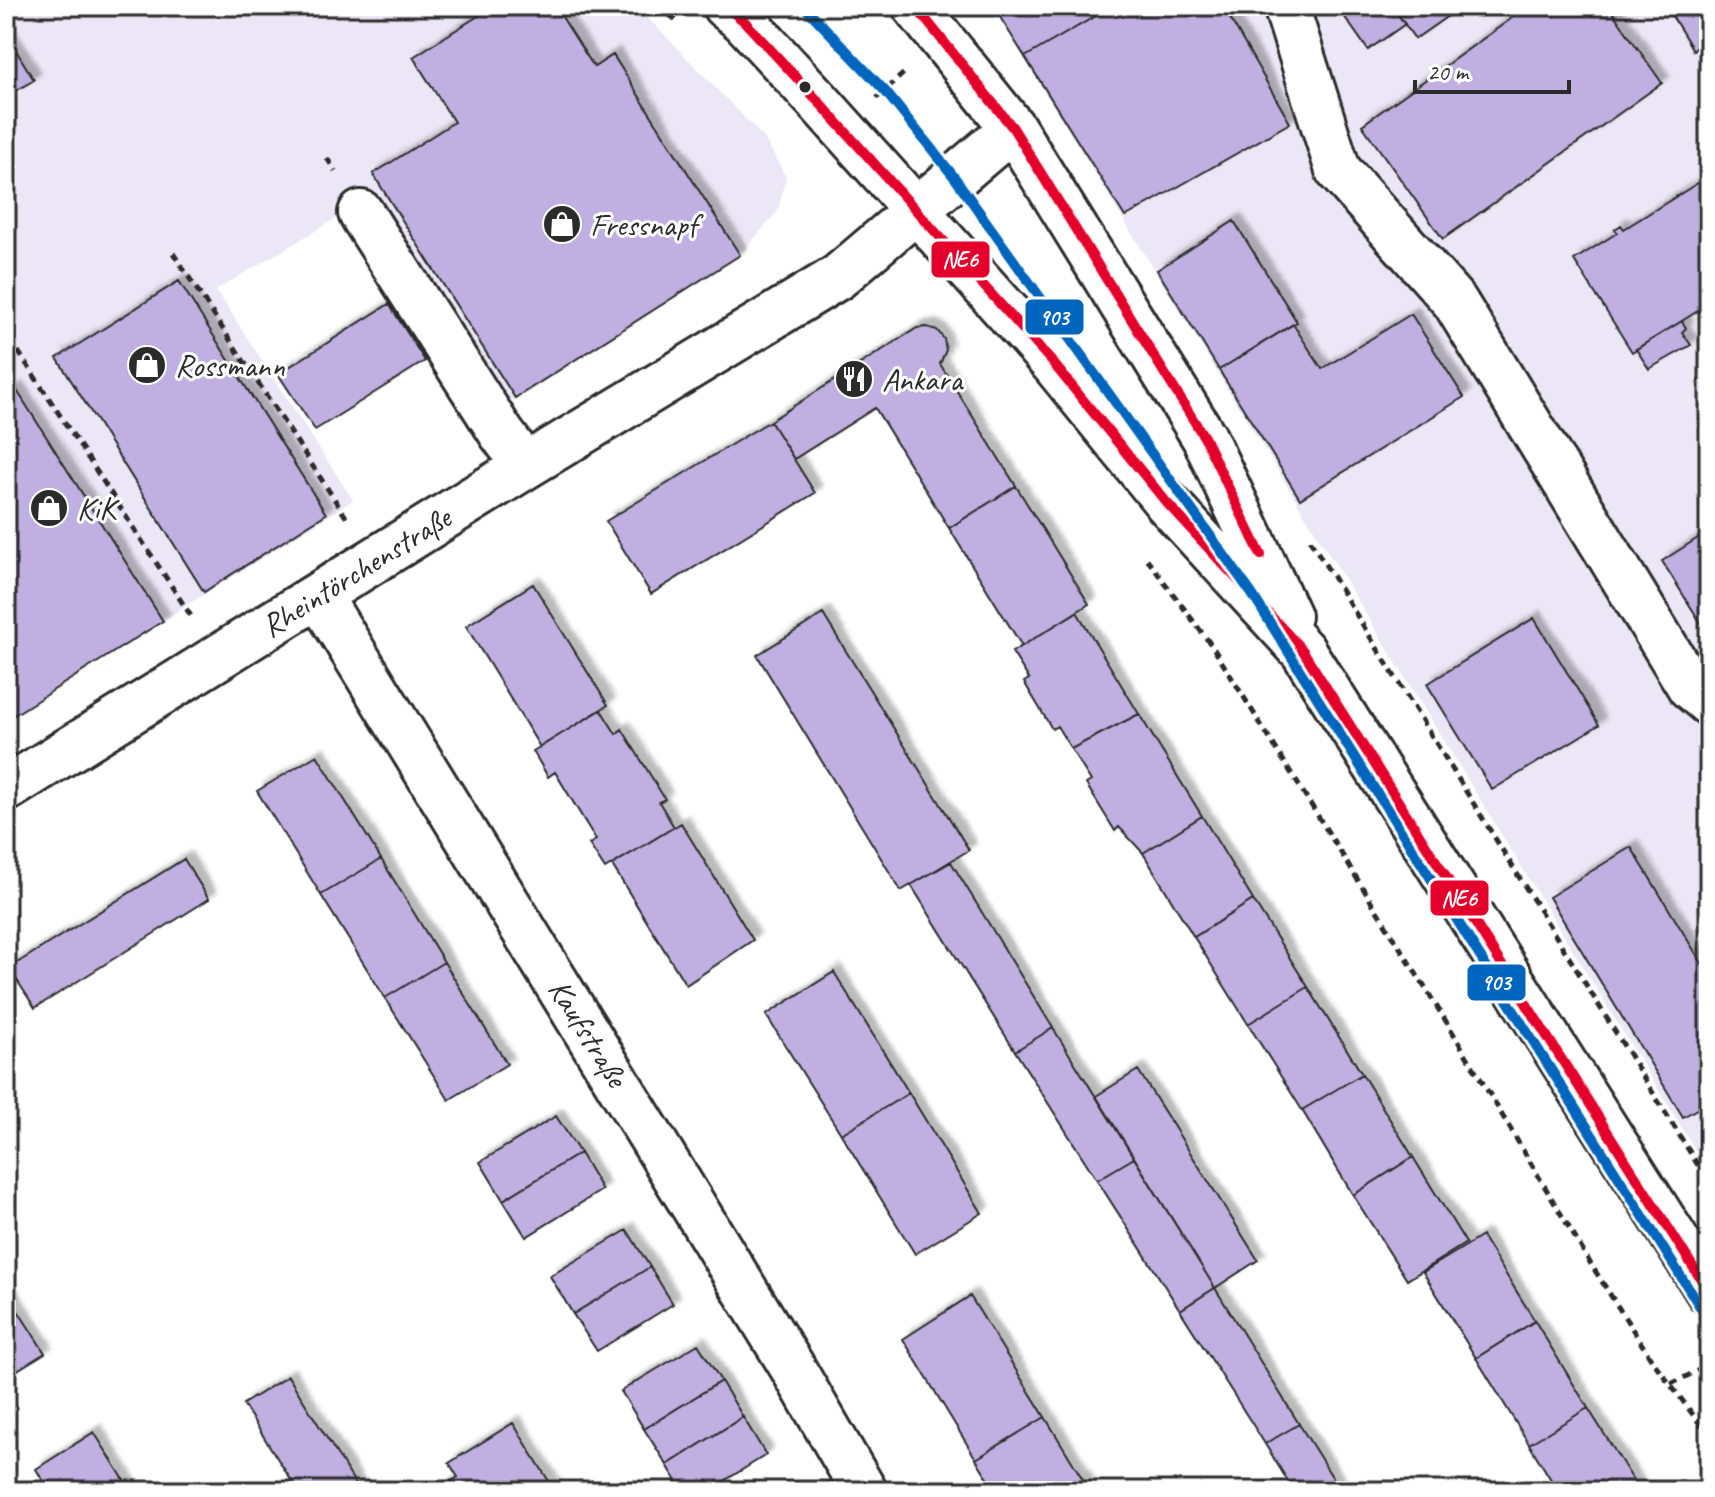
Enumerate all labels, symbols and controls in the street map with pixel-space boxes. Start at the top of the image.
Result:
scale bar [1415,44,1569,94]
text: 20 m [1427,57,1470,87]
unlabelled marker [797,79,813,95]
shop icon: Fressnapf [541,203,583,245]
place label: Fressnapf [590,204,704,245]
line badge: NE6 [930,240,991,279]
text: NE6 [942,246,979,274]
line badge: 903 [1024,298,1085,336]
text: 903 [1039,304,1071,332]
shop icon: Rossmann [126,344,168,386]
place label: Rossmann [175,345,285,386]
restaurant icon: Ankara [833,358,875,400]
place label: Ankara [882,359,964,400]
shop icon: KiK [28,487,70,529]
place label: KiK [77,488,120,529]
street label: Rheintörchenstraße [254,496,461,647]
line badge: NE6 [1429,879,1490,917]
text: NE6 [1441,885,1478,913]
line badge: 903 [1466,963,1527,1002]
text: 903 [1481,969,1513,997]
street label: Kaufstraße [539,972,638,1097]

